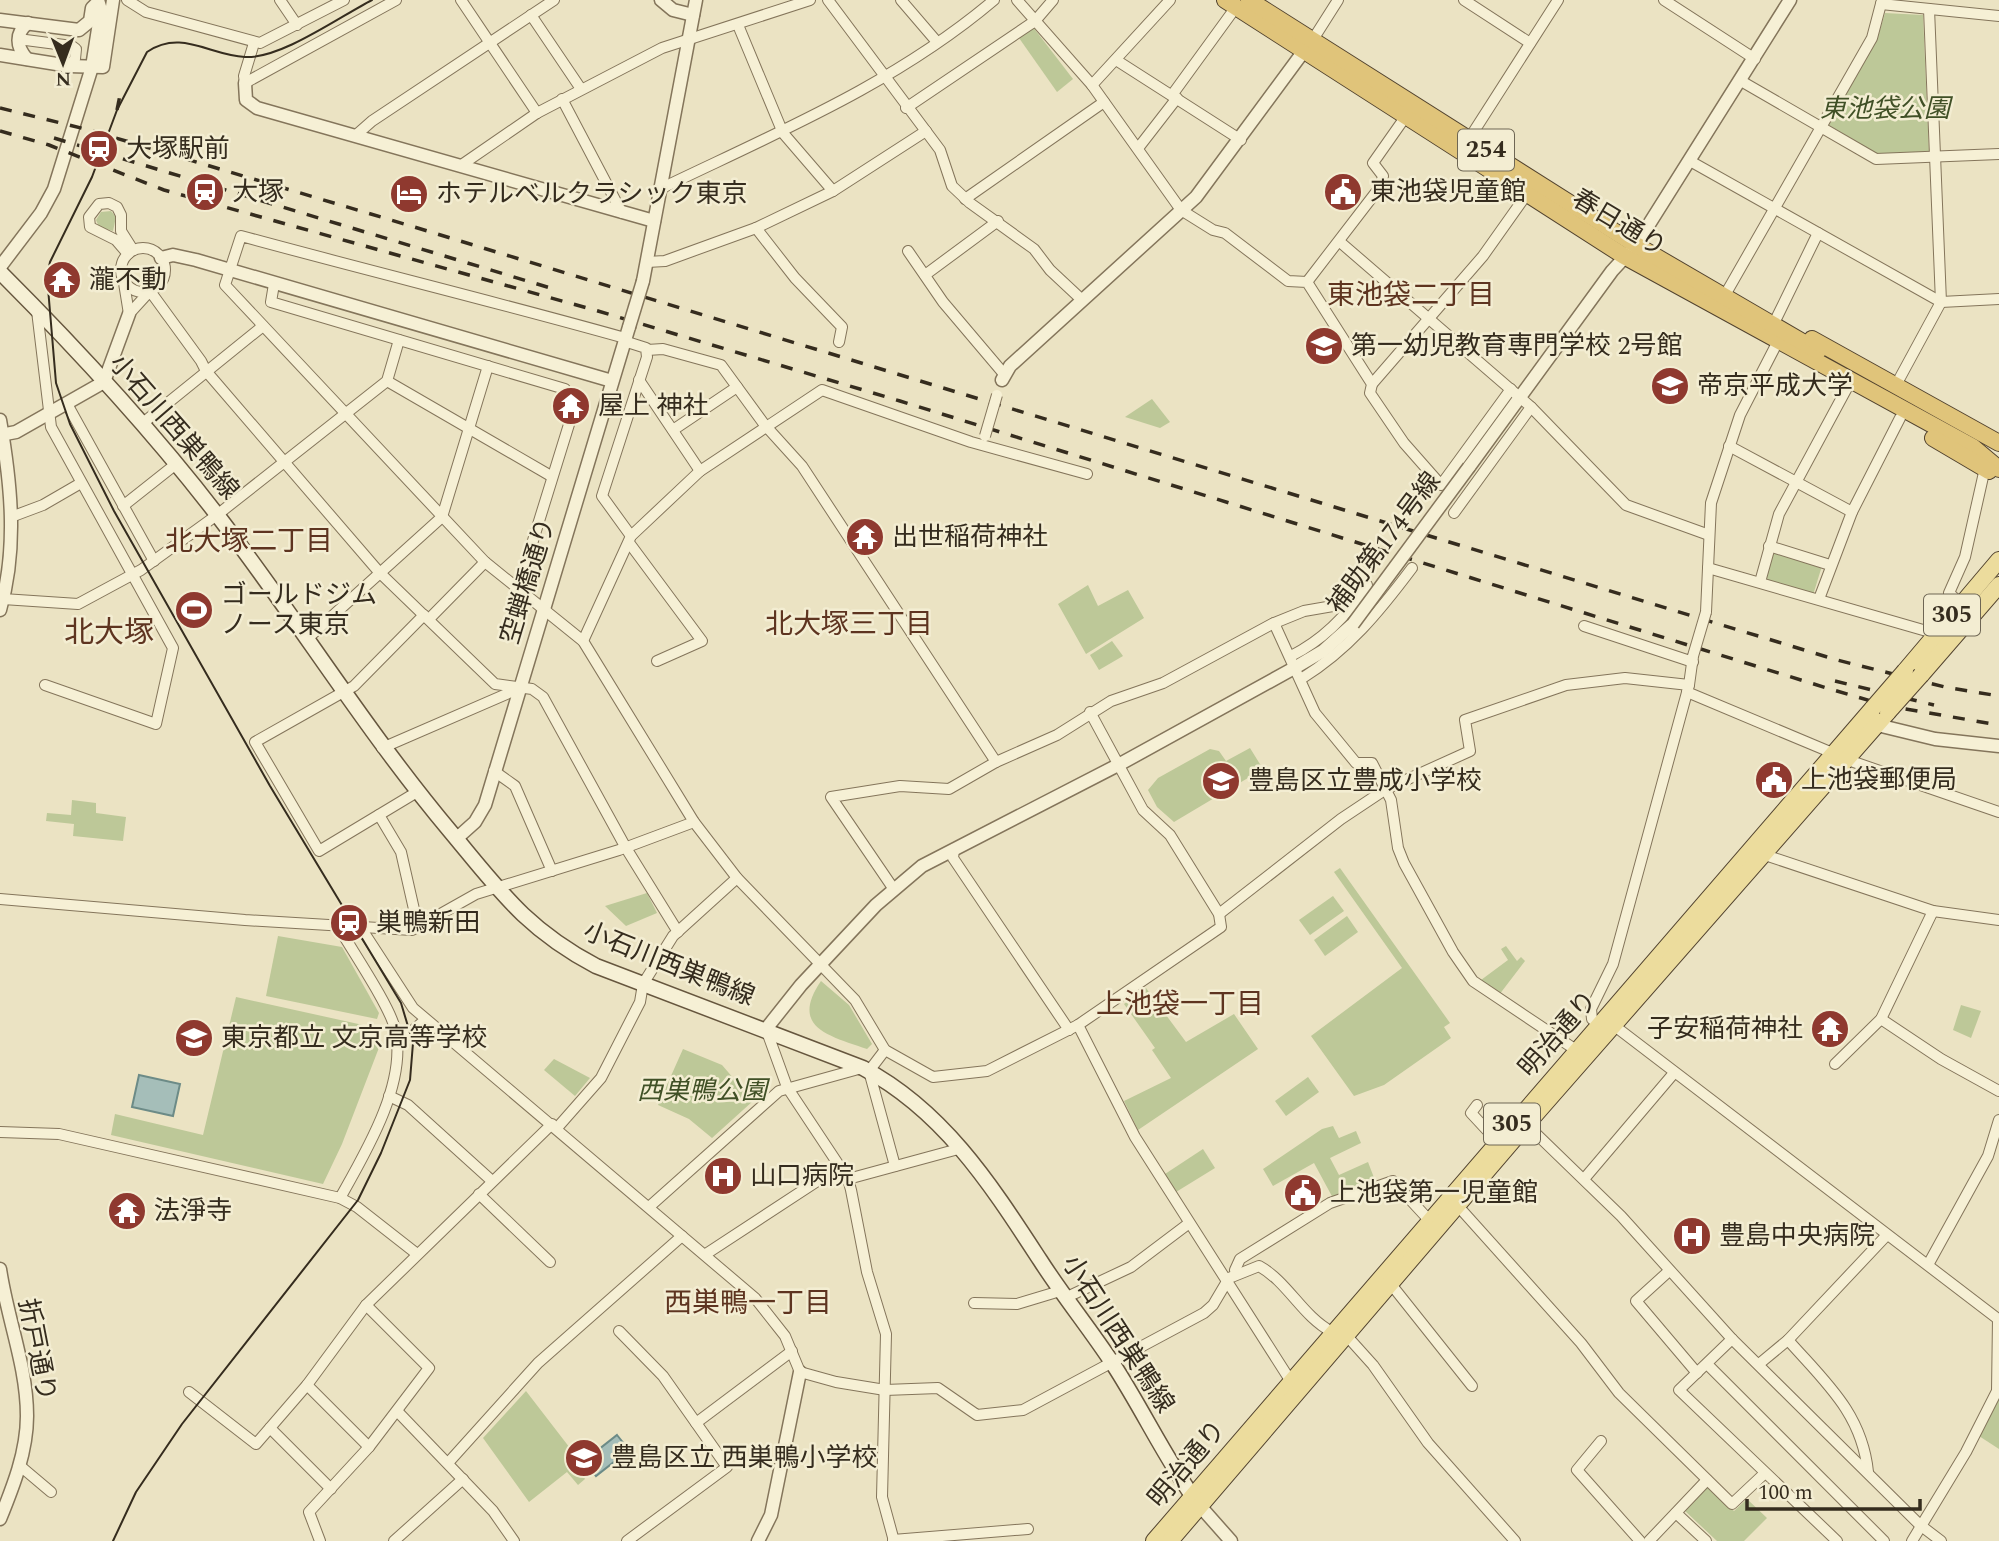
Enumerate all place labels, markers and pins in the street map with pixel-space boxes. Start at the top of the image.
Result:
station icon: 大塚駅前 [78,128,120,170]
place label: 大塚駅前 [126,129,230,169]
station icon: 大塚 [184,171,226,213]
public building icon: 東池袋児童館 [1322,171,1364,213]
place label: 大塚 [232,172,284,212]
place label: 東池袋児童館 [1370,172,1526,212]
hotel icon: ホテルベルクラシック東京 [388,173,430,215]
place label: ホテルベルクラシック東京 [436,174,747,214]
temple icon: 瀧不動 [41,259,83,301]
place label: 瀧不動 [89,260,167,300]
school or university icon: 第一幼児教育専門学校 2号館 [1303,325,1345,367]
place label: 第一幼児教育専門学校 2号館 [1351,326,1683,366]
school or university icon: 帝京平成大学 [1649,365,1691,407]
place label: 帝京平成大学 [1697,366,1853,406]
temple icon: 屋上 神社 [550,385,592,427]
place label: 屋上 神社 [598,386,709,426]
temple icon: 出世稲荷神社 [844,516,886,558]
place label: 出世稲荷神社 [892,517,1048,557]
place label: ゴールドジム ノース東京 [221,575,377,645]
sports icon: ゴールドジム ノース東京 [173,589,215,631]
public building icon: 上池袋郵便局 [1753,759,1795,801]
school or university icon: 豊島区立豊成小学校 [1200,760,1242,802]
place label: 上池袋郵便局 [1801,760,1957,800]
place label: 豊島区立豊成小学校 [1248,761,1482,801]
station icon: 巣鴨新田 [328,902,370,944]
place label: 巣鴨新田 [376,903,480,943]
temple icon: 子安稲荷神社 [1809,1008,1851,1050]
place label: 子安稲荷神社 [1647,1009,1803,1049]
school or university icon: 東京都立 文京高等学校 [173,1017,215,1059]
place label: 東京都立 文京高等学校 [221,1018,488,1058]
hospital icon: 山口病院 [702,1155,744,1197]
place label: 山口病院 [750,1156,854,1196]
public building icon: 上池袋第一児童館 [1282,1172,1324,1214]
place label: 上池袋第一児童館 [1330,1173,1538,1213]
temple icon: 法淨寺 [106,1190,148,1232]
place label: 法淨寺 [154,1191,232,1231]
hospital icon: 豊島中央病院 [1671,1215,1713,1257]
place label: 豊島中央病院 [1719,1216,1875,1256]
school or university icon: 豊島区立 西巣鴨小学校 [563,1437,605,1479]
place label: 豊島区立 西巣鴨小学校 [611,1438,878,1478]

